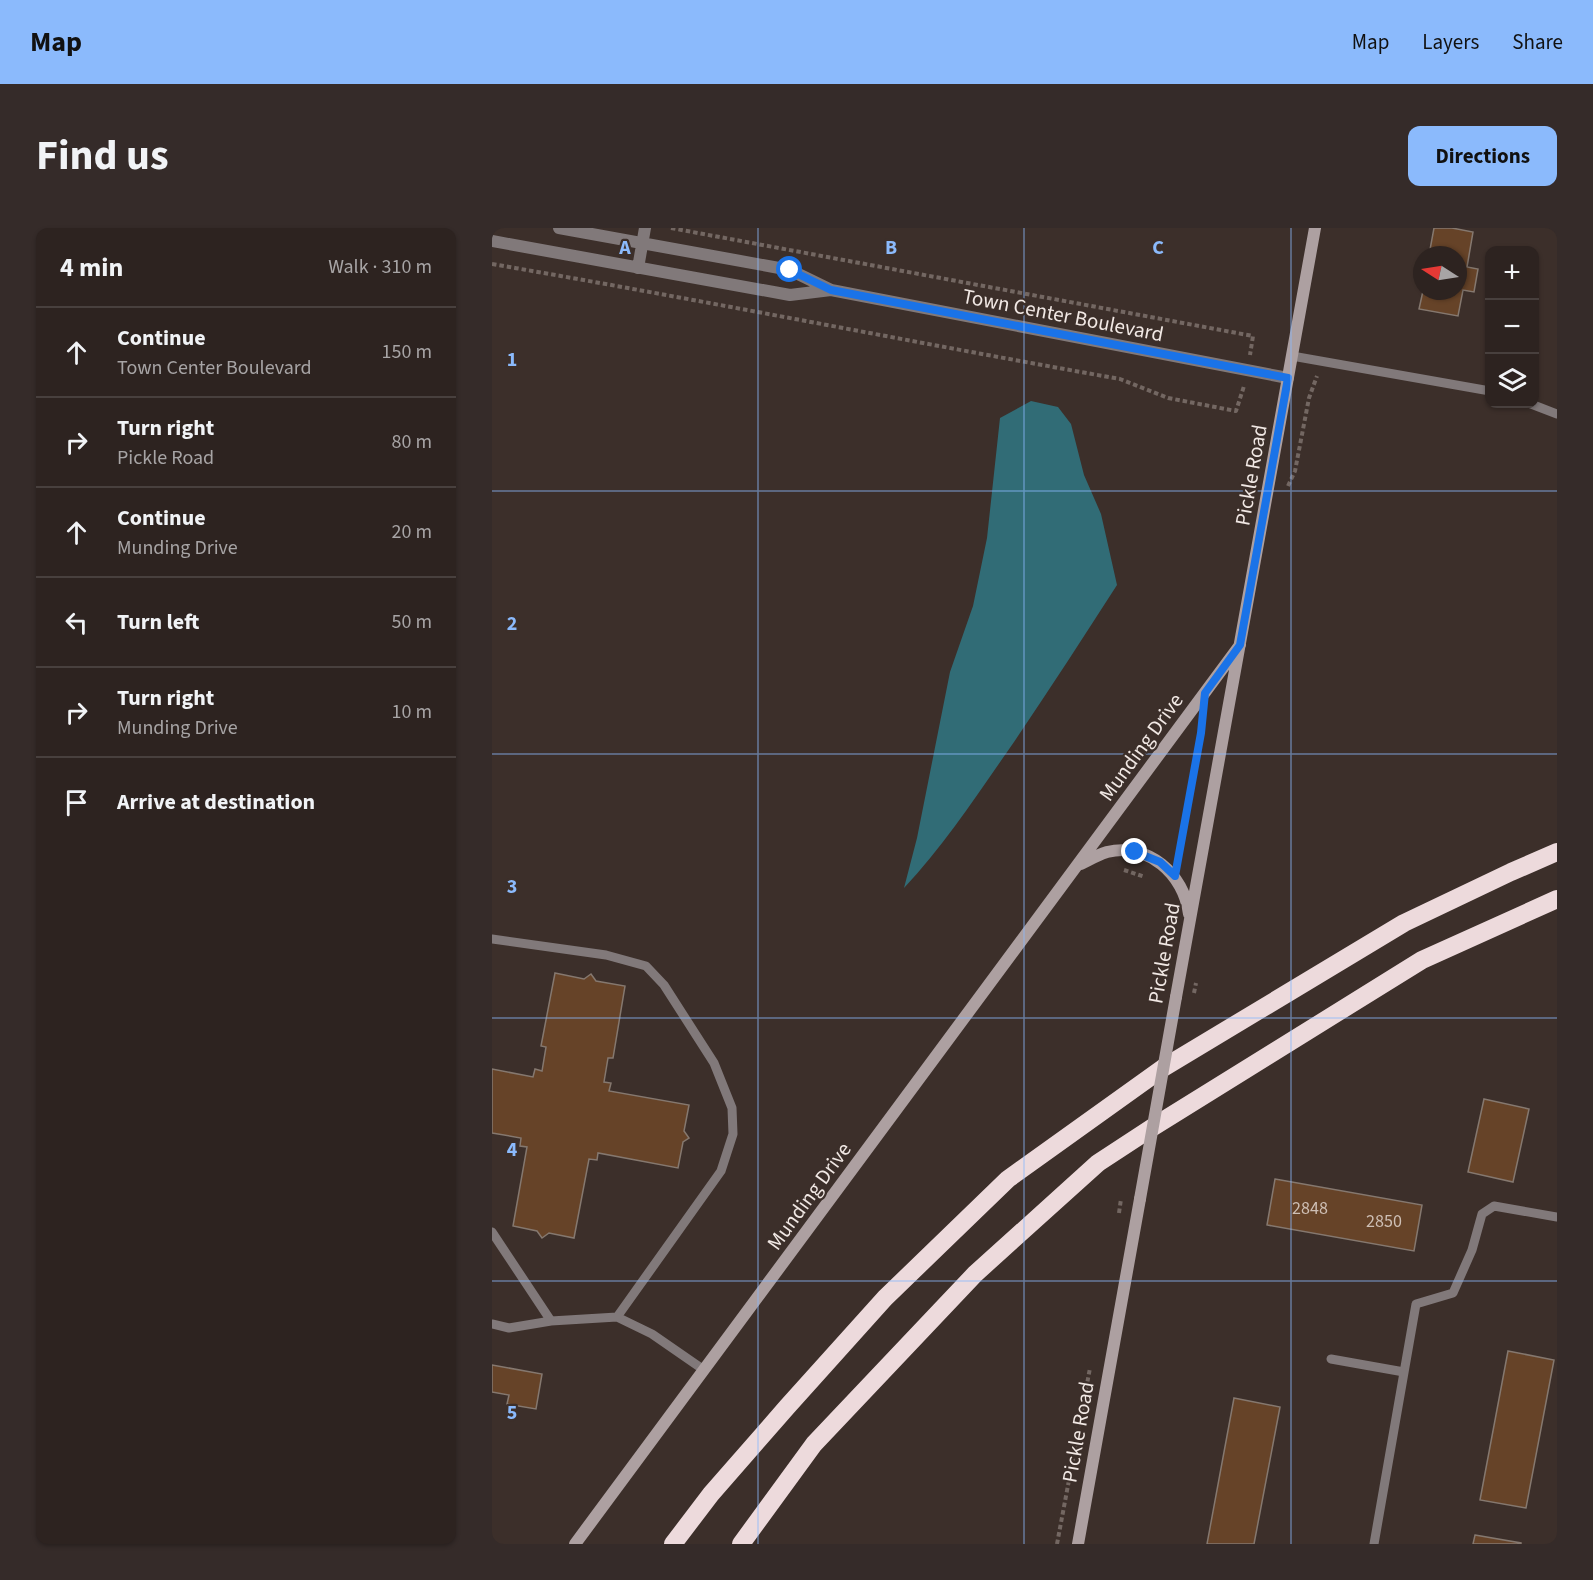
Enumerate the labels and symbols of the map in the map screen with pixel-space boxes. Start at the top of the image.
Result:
text: A [618,234,631,262]
text: B [885,234,897,262]
text: C [1152,234,1164,262]
north arrow [1413,246,1467,300]
route start [776,256,802,282]
street label: Town Center Boulevard [960,281,1166,349]
text: 1 [507,346,517,374]
street label: Pickle Road [1227,422,1275,528]
text: 2 [507,610,517,638]
street label: Munding Drive [1092,687,1190,807]
route end [1121,838,1147,864]
text: 3 [507,873,517,901]
street label: Pickle Road [1140,900,1188,1006]
text: 4 [507,1136,518,1164]
street label: Munding Drive [760,1136,858,1256]
house number: 2848 [1292,1196,1328,1221]
house number: 2850 [1366,1209,1402,1234]
street label: Pickle Road [1054,1379,1102,1485]
text: 5 [507,1399,517,1427]

